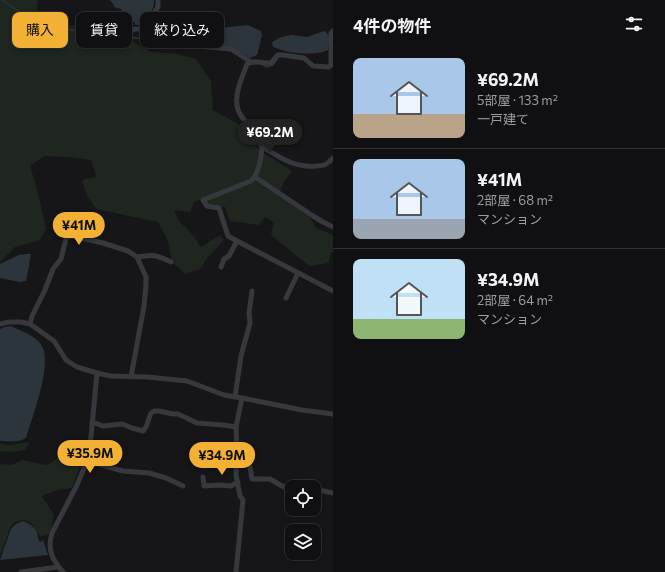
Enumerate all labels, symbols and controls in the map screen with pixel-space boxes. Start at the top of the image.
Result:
chip: 購入 [12,12,68,48]
chip: 賃貸 [76,12,132,48]
chip: 絞り込み [140,12,224,48]
icon: filters [623,13,645,35]
text: 4件の物件 [353,15,431,36]
text: ¥69.2M [477,69,539,90]
icon: home [385,74,433,122]
text: 5部屋 · 133 m² [477,92,558,108]
text: 一戸建て [477,111,529,127]
pin: ¥69.2M [237,119,303,153]
text: ¥69.2M [246,124,294,140]
text: ¥41M [477,169,522,190]
icon: home [385,175,433,223]
text: 2部屋 · 68 m² [477,192,553,208]
text: マンション [477,211,542,227]
pin: ¥41M [55,212,103,246]
text: ¥41M [62,217,96,233]
text: ¥34.9M [477,269,539,290]
icon: home [385,275,433,323]
text: 2部屋 · 64 m² [477,292,553,308]
text: マンション [477,311,542,327]
pin: ¥35.9M [57,440,123,474]
pin: ¥34.9M [189,442,255,476]
text: ¥35.9M [66,445,114,461]
text: ¥34.9M [198,447,246,463]
map controls [285,480,321,560]
button: locate [285,480,321,516]
button: layers [285,524,321,560]

